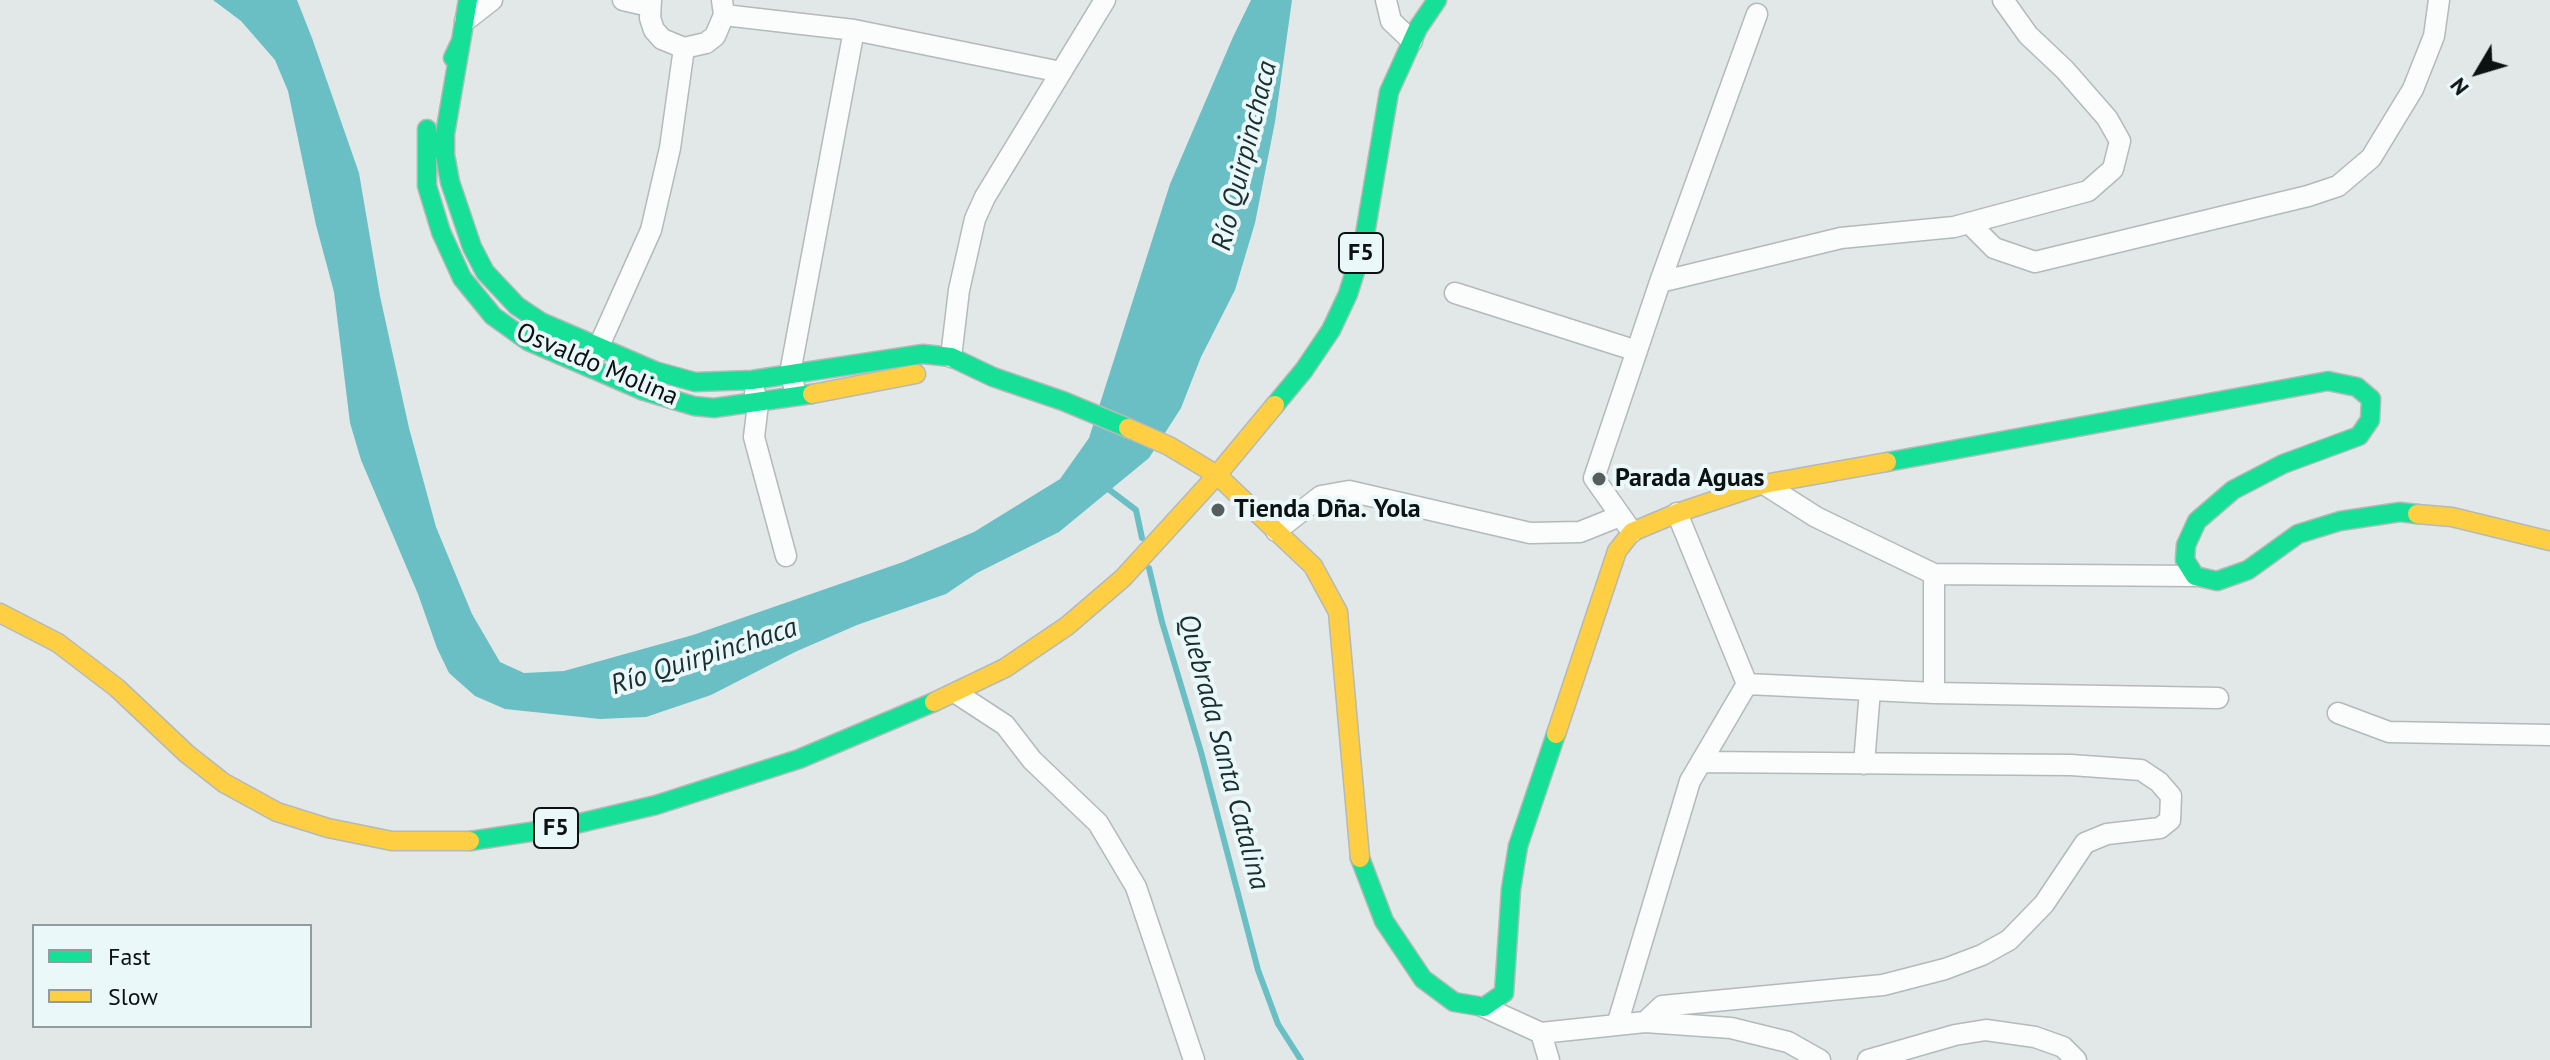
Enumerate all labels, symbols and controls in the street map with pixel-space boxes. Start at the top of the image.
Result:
north arrow [2438,32,2518,112]
water label: Río Quirpinchaca [1205,58,1285,254]
text: N [2444,72,2475,101]
road number: F5 [1339,233,1383,273]
street label: Osvaldo Molina [511,317,683,413]
place label: Parada Aguas [1615,463,1765,495]
marker: Parada Aguas [1590,470,1608,488]
place label: Tienda Dña. Yola [1234,494,1421,526]
marker: Tienda Dña. Yola [1209,501,1227,519]
water label: Río Quirpinchaca [607,611,801,703]
water label: Quebrada Santa Catalina [1170,611,1276,893]
road number: F5 [534,808,578,848]
legend [32,924,312,1028]
text: Fast [108,941,151,972]
text: Slow [108,981,158,1012]

